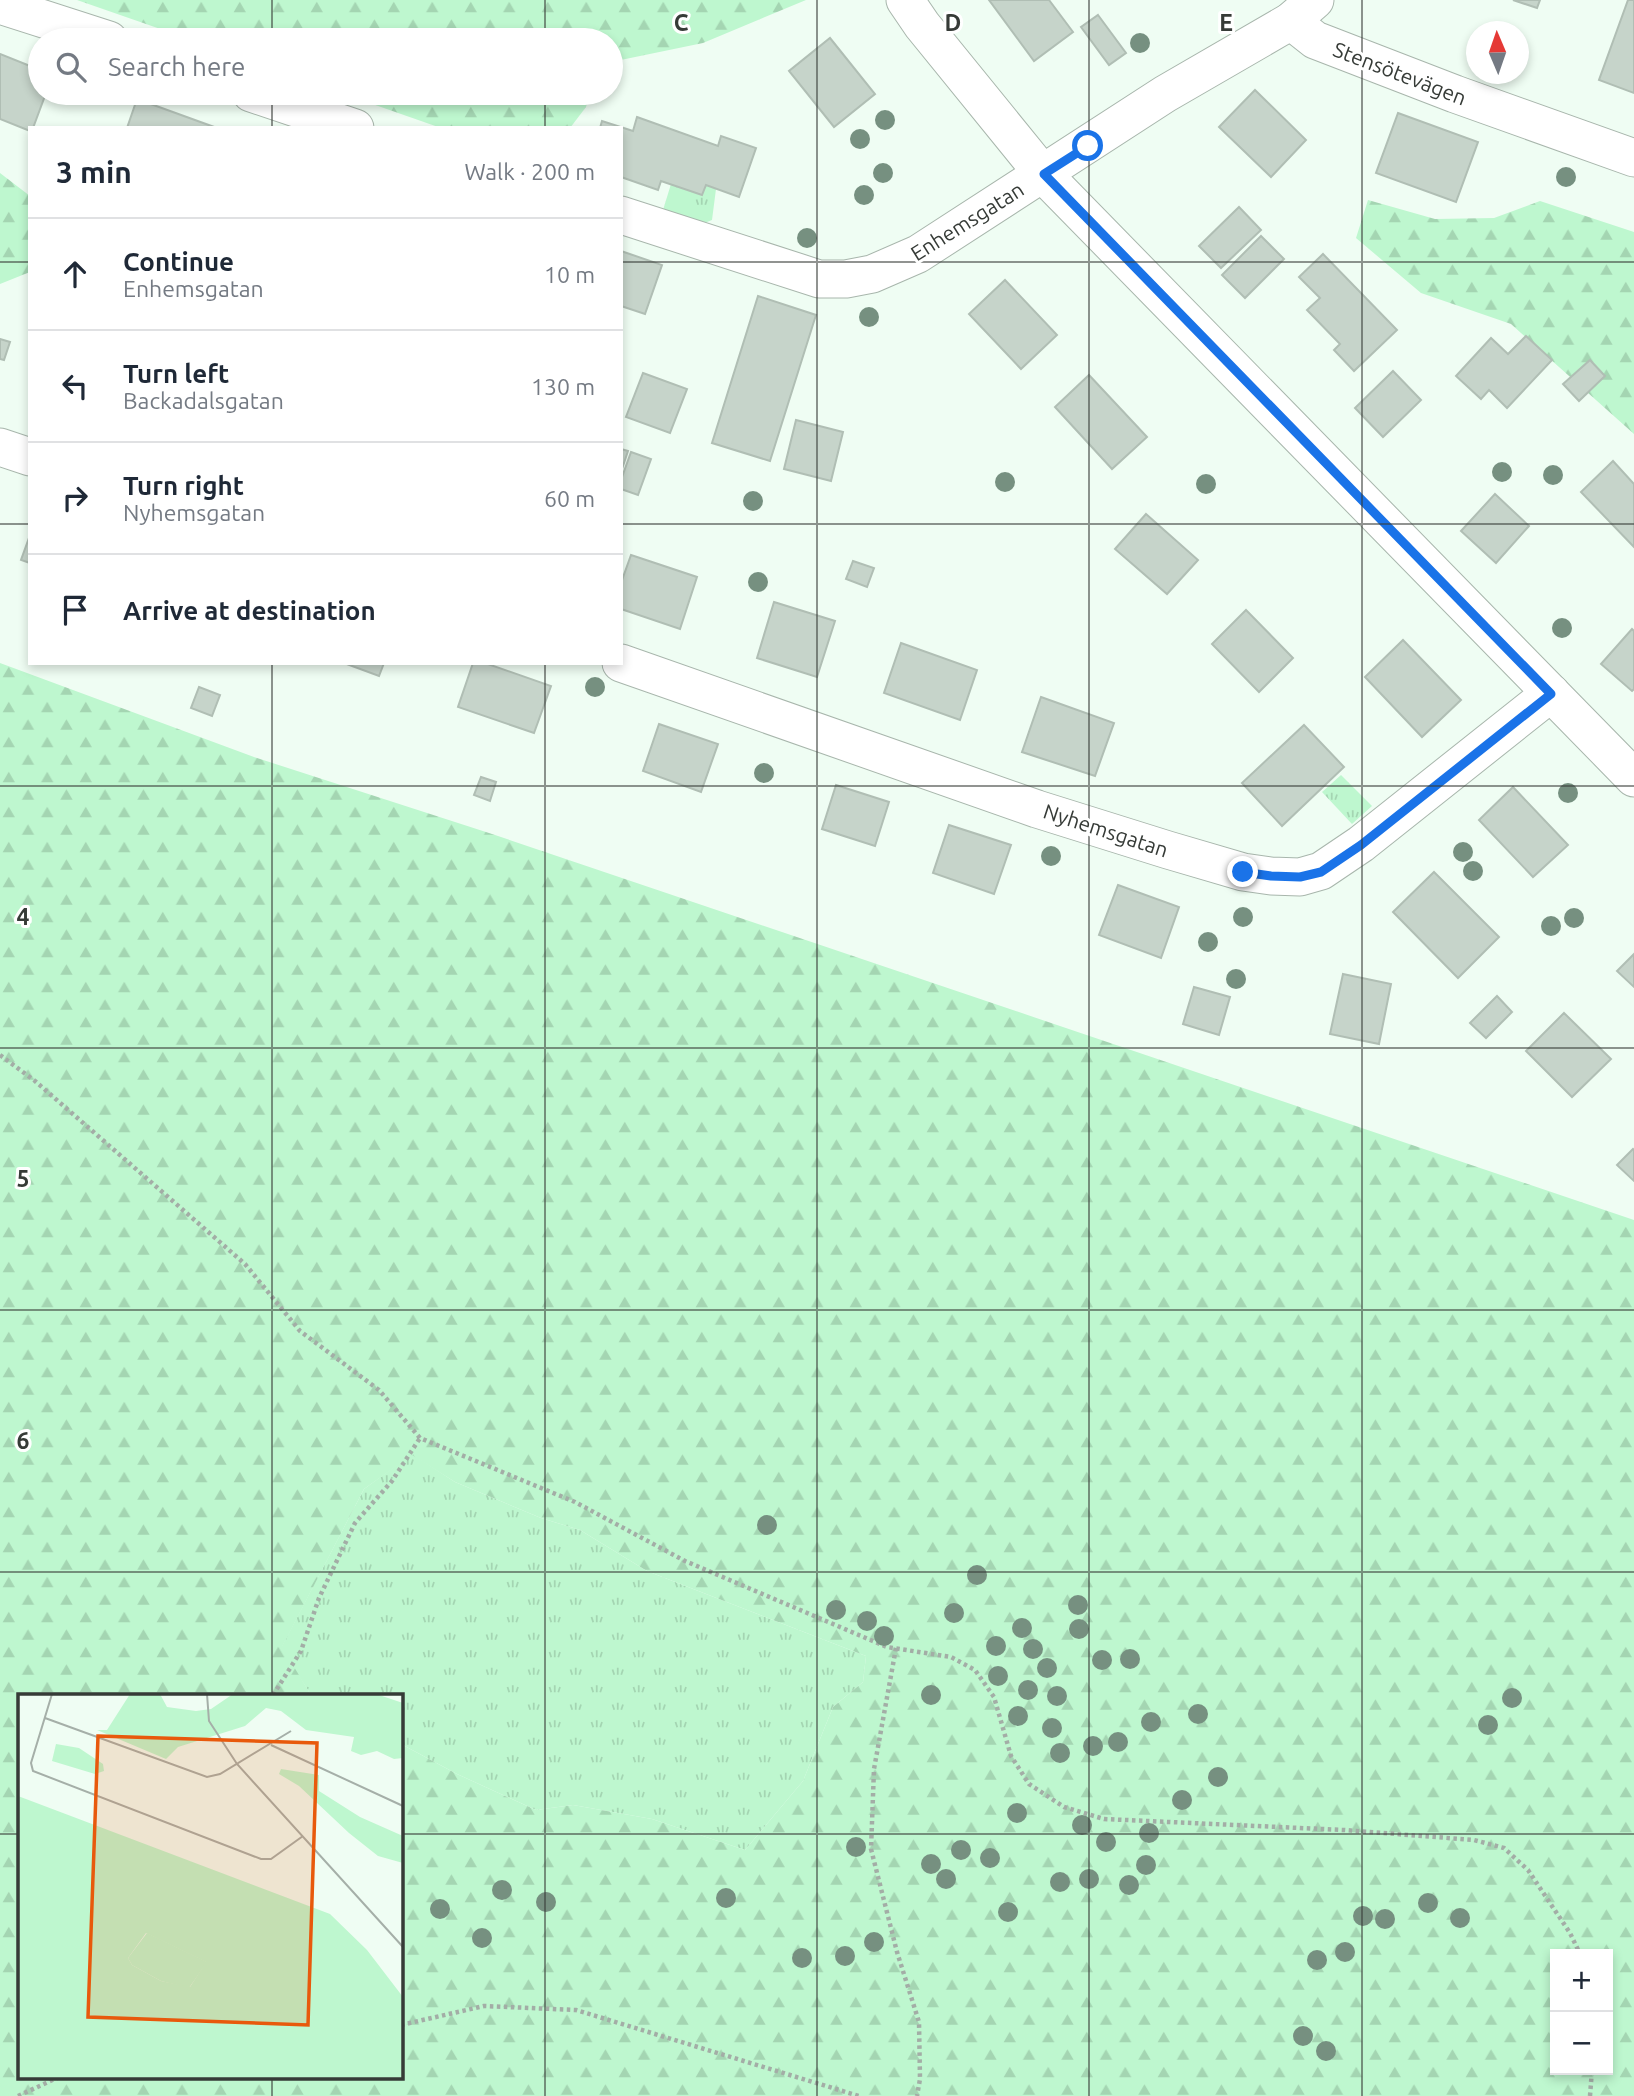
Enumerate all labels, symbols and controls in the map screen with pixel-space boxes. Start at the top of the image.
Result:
text: C [674,10,689,35]
text: D [945,10,961,35]
text: E [1219,10,1233,35]
north arrow [1466,21,1529,84]
search box [28,28,623,105]
street label: Stensötevägen [1330,37,1470,109]
icon: search [52,48,90,86]
text: Search here [108,52,245,81]
route start [1072,130,1103,161]
text: 3 min [56,155,132,189]
text: Walk · 200 m [464,159,595,184]
street label: Enhemsgatan [906,177,1028,265]
text: Continue [123,247,234,276]
icon: ahead [56,255,94,293]
text: 10 m [544,262,595,287]
text: Enhemsgatan [123,276,264,301]
text: Turn left [123,359,229,388]
icon: left [56,367,94,405]
text: 130 m [531,374,595,399]
text: Backadalsgatan [123,388,284,413]
text: Turn right [123,471,244,500]
icon: right [56,479,94,517]
text: 60 m [544,486,595,511]
text: Nyhemsgatan [123,500,265,525]
icon: arrive [56,591,94,629]
text: Arrive at destination [123,596,376,625]
street label: Nyhemsgatan [1041,799,1171,861]
route end [1227,856,1258,887]
text: 4 [17,904,30,929]
text: 5 [17,1166,29,1191]
text: 6 [17,1428,30,1453]
inset map [18,1694,402,2078]
map controls [1550,1949,1613,2075]
button: + [1550,1949,1613,2012]
button: − [1550,2012,1613,2075]

